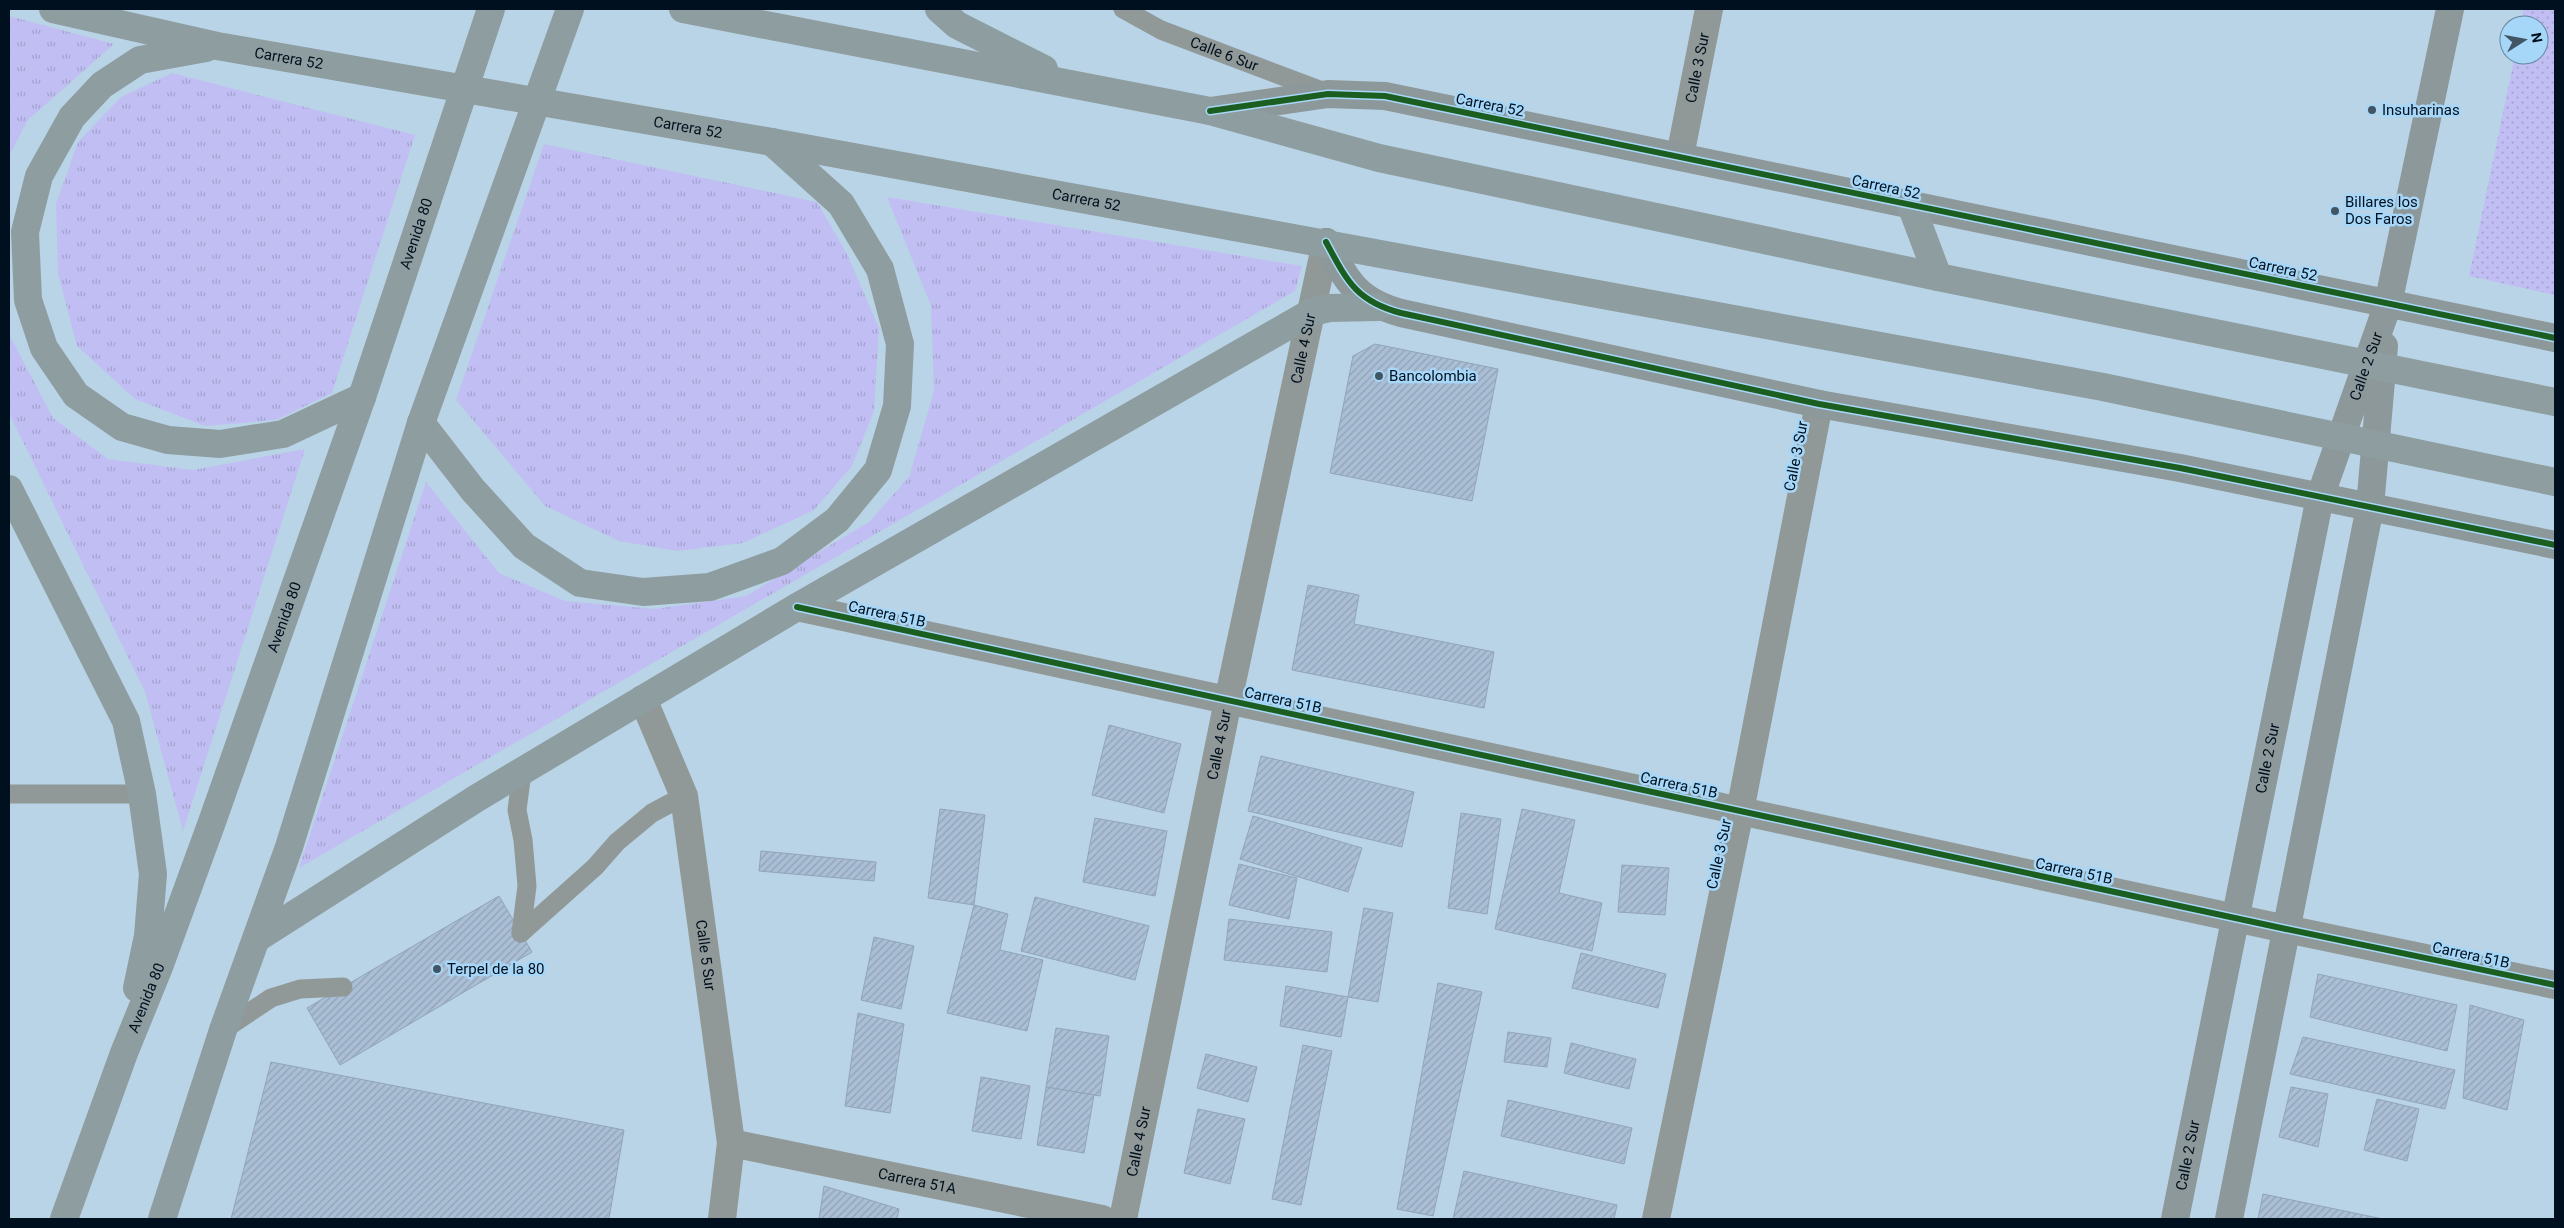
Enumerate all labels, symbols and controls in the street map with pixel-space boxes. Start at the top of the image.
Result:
north arrow [2499,15,2549,65]
street label: Calle 3 Sur [1682,31,1713,104]
text: N [2528,31,2546,44]
street label: Calle 6 Sur [1188,33,1261,75]
street label: Carrera 52 [253,44,325,73]
street label: Carrera 52 [1454,90,1526,120]
place label: Insuharinas [2382,101,2460,119]
marker: Insuharinas [2366,104,2378,116]
street label: Carrera 52 [652,113,724,142]
street label: Carrera 52 [1850,171,1922,203]
street label: Carrera 52 [1051,185,1122,215]
place label: Billares los Dos Faros [2345,193,2418,228]
street label: Avenida 80 [396,196,436,272]
marker: Billares los Dos Faros [2329,205,2341,217]
street label: Carrera 52 [2247,253,2319,285]
street label: Calle 4 Sur [1287,312,1320,385]
street label: Calle 2 Sur [2346,330,2386,403]
place label: Bancolombia [1389,367,1477,385]
marker: Bancolombia [1373,370,1385,382]
street label: Calle 3 Sur [1780,419,1812,493]
street label: Avenida 80 [264,579,305,655]
street label: Carrera 51B [847,597,927,631]
street label: Carrera 51B [1243,683,1323,717]
street label: Calle 4 Sur [1203,708,1235,781]
street label: Calle 2 Sur [2252,721,2283,795]
street label: Carrera 51B [1639,768,1719,802]
street label: Calle 3 Sur [1703,817,1735,891]
street label: Carrera 51B [2034,854,2114,888]
street label: Calle 5 Sur [692,919,719,992]
street label: Carrera 51B [2431,938,2511,972]
street label: Avenida 80 [124,960,169,1035]
place label: Terpel de la 80 [447,960,545,978]
marker: Terpel de la 80 [431,963,443,975]
street label: Calle 4 Sur [1123,1105,1155,1178]
street label: Calle 2 Sur [2172,1118,2204,1192]
street label: Carrera 51A [876,1164,958,1198]

